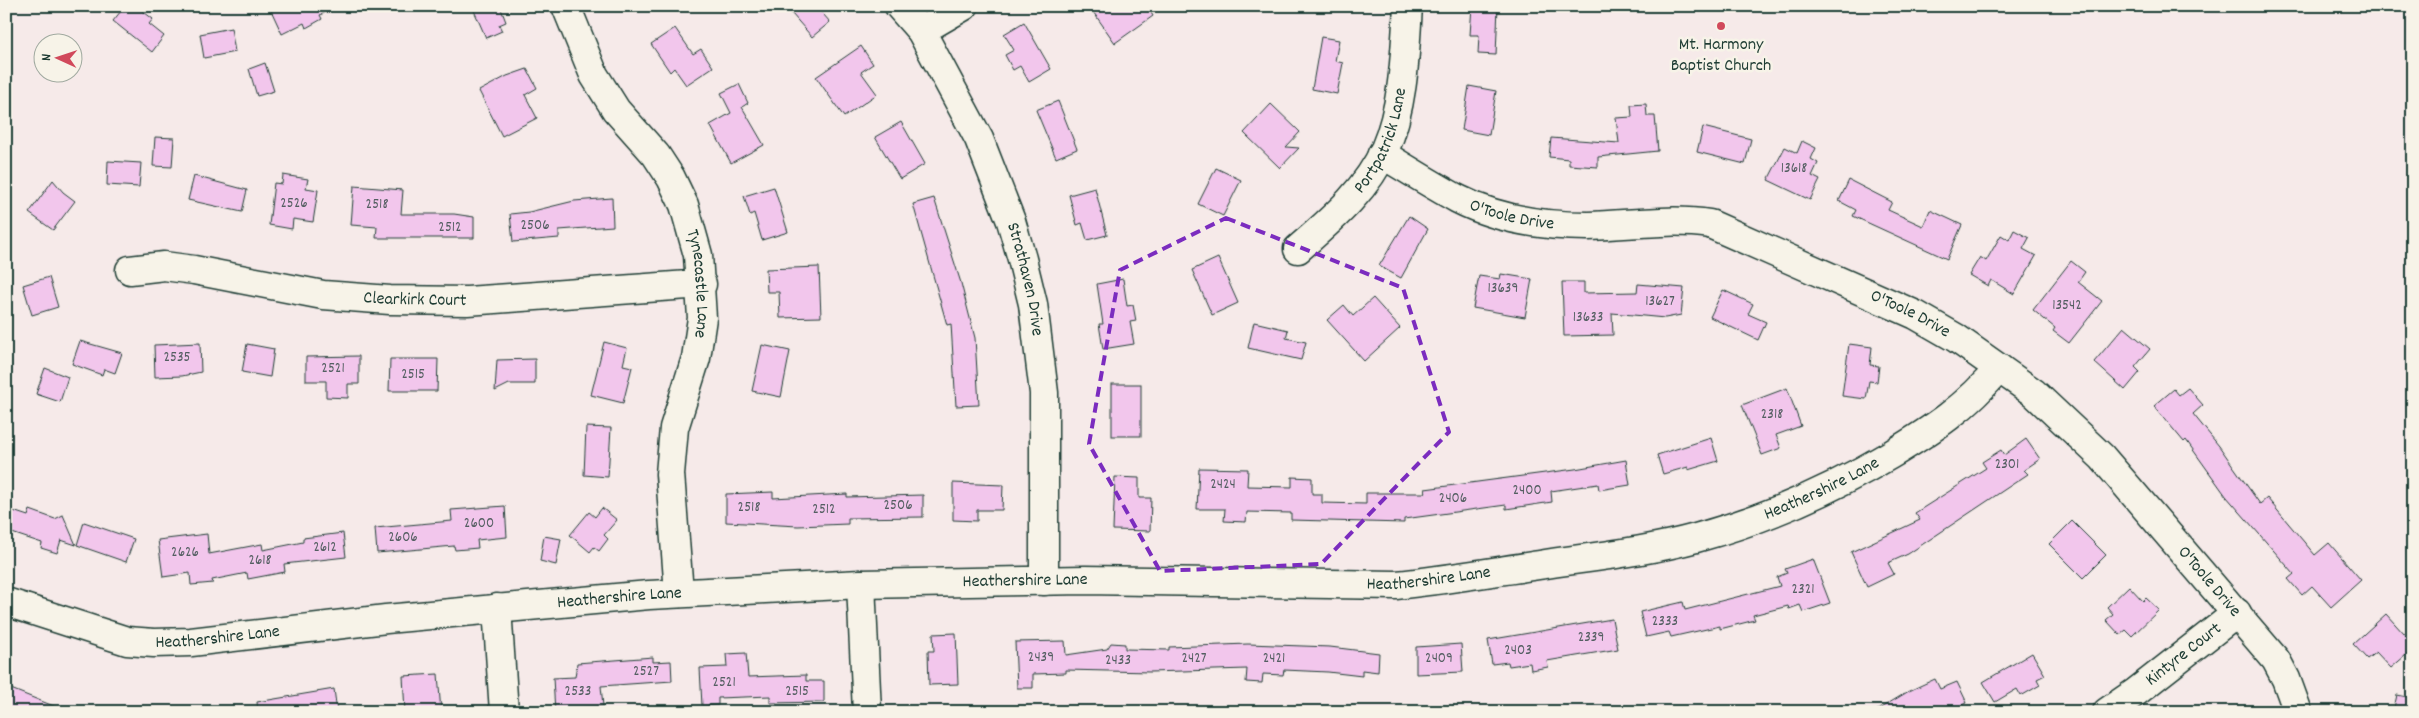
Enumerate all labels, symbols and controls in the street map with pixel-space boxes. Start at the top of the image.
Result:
marker: Mt. Harmony Baptist Church [1715,20,1727,32]
north arrow [32,32,82,82]
place label: Mt. Harmony Baptist Church [1671,33,1771,79]
text: N [37,53,57,61]
street label: Portpatrick Lane [1348,86,1414,199]
house number: 13618 [1781,158,1807,180]
house number: 2526 [280,193,308,215]
street label: O'Toole Drive [1465,193,1555,237]
house number: 2518 [366,194,388,216]
house number: 2506 [520,215,550,237]
house number: 2512 [438,217,462,239]
street label: Strathaven Drive [1000,220,1049,337]
street label: Tynecastle Lane [679,227,715,340]
house number: 13639 [1488,278,1518,300]
street label: O'Toole Drive [1866,284,1955,345]
street label: Clearkirk Court [362,286,467,313]
house number: 13627 [1645,291,1675,313]
house number: 13542 [2052,295,2082,317]
house number: 13633 [1573,307,1603,329]
house number: 2535 [163,347,191,369]
house number: 2521 [321,358,345,380]
house number: 2515 [401,364,425,386]
house number: 2318 [1761,404,1783,426]
street label: Heathershire Lane [1761,451,1884,527]
house number: 2301 [1995,454,2019,476]
house number: 2424 [1210,474,1236,496]
house number: 2400 [1512,480,1542,502]
house number: 2406 [1439,488,1467,510]
house number: 2506 [883,495,913,517]
house number: 2518 [738,497,760,519]
house number: 2512 [812,499,836,521]
house number: 2600 [464,513,494,535]
house number: 2606 [388,527,418,549]
house number: 2612 [313,537,337,559]
street label: O'Toole Drive [2171,541,2247,623]
house number: 2626 [171,542,199,564]
house number: 2618 [248,550,272,572]
street label: Heathershire Lane [1366,560,1493,598]
street label: Heathershire Lane [962,567,1088,595]
house number: 2321 [1791,579,1815,601]
street label: Heathershire Lane [556,581,683,616]
house number: 2333 [1652,611,1678,633]
street label: Kintyre Court [2140,617,2228,692]
street label: Heathershire Lane [155,619,281,655]
house number: 2339 [1578,627,1604,649]
house number: 2403 [1504,640,1532,662]
house number: 2439 [1028,647,1054,669]
house number: 2427 [1181,648,1207,670]
house number: 2421 [1263,648,1285,670]
house number: 2409 [1425,648,1453,670]
house number: 2433 [1105,650,1131,672]
house number: 2527 [633,661,659,683]
house number: 2521 [712,672,736,694]
house number: 2533 [565,681,591,703]
house number: 2515 [785,681,809,703]

